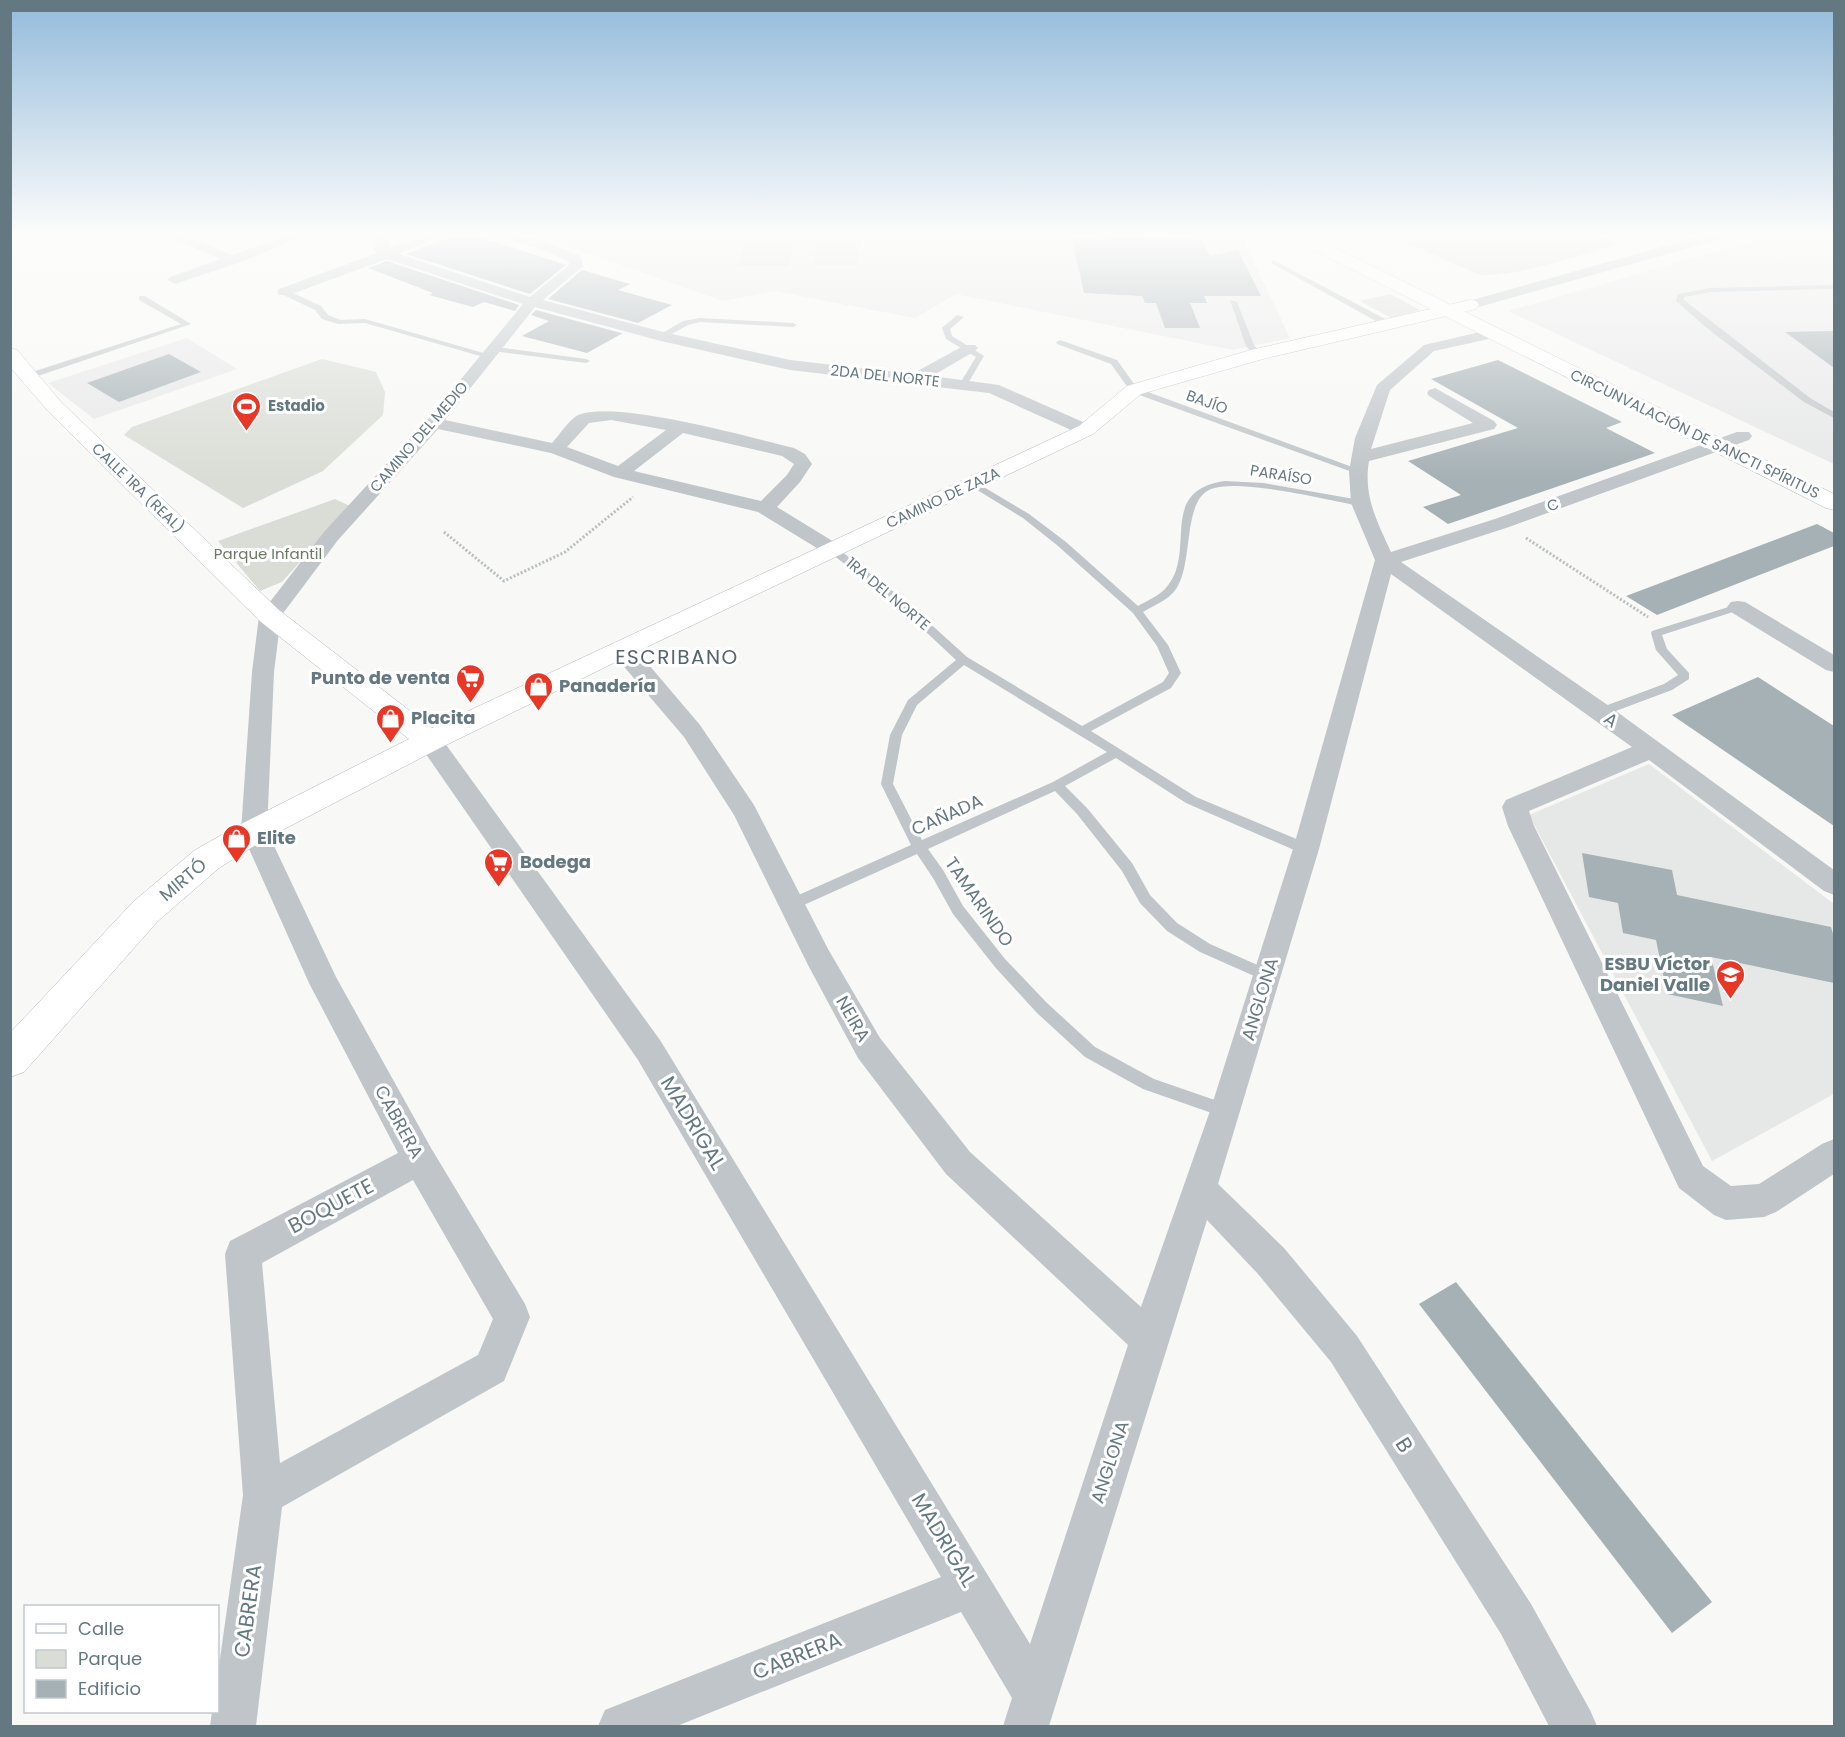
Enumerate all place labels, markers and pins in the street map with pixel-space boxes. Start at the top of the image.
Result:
sports icon: Estadio [231,390,263,432]
place label: Estadio [268,395,325,416]
supermarket icon: Punto de venta [455,662,487,704]
place label: Punto de venta [311,665,450,690]
shop icon: Panadería [522,670,554,712]
place label: Panadería [559,673,656,698]
shop icon: Placita [374,702,406,744]
place label: Placita [411,705,476,730]
shop icon: Elite [220,822,252,864]
place label: Elite [257,825,296,850]
supermarket icon: Bodega [483,846,515,888]
place label: Bodega [520,849,591,874]
place label: ESBU Víctor Daniel Valle [1600,951,1710,997]
school or university icon: ESBU Víctor Daniel Valle [1715,958,1747,1000]

